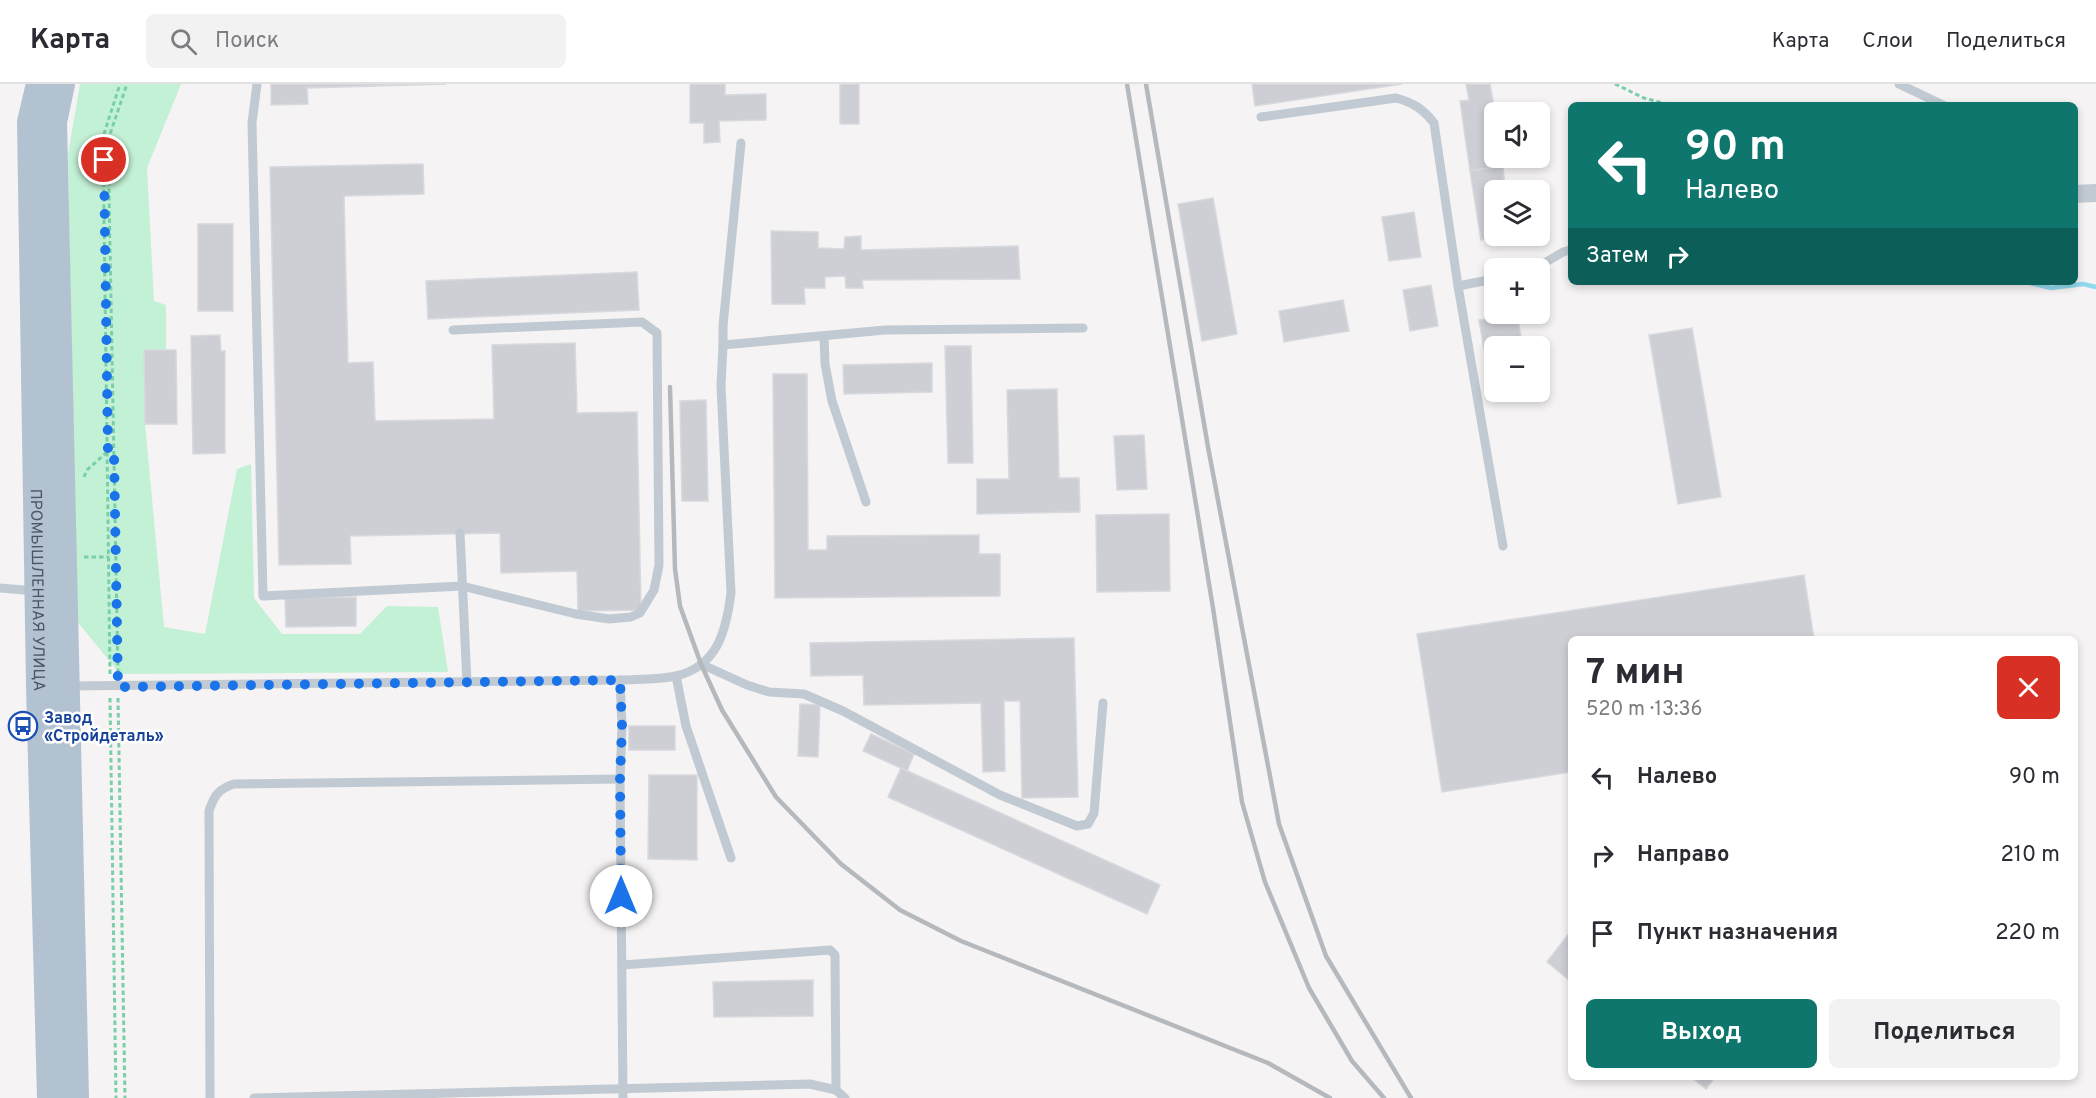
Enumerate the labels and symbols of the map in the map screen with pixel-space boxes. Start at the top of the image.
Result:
pin [78,134,129,185]
street label: ПРОМЫШЛЕННАЯ УЛИЦА [25,488,48,692]
place label: Завод «Стройдеталь» [44,709,164,747]
bus stop icon: Завод «Стройдеталь» [7,710,39,742]
position arrow [589,864,653,928]

